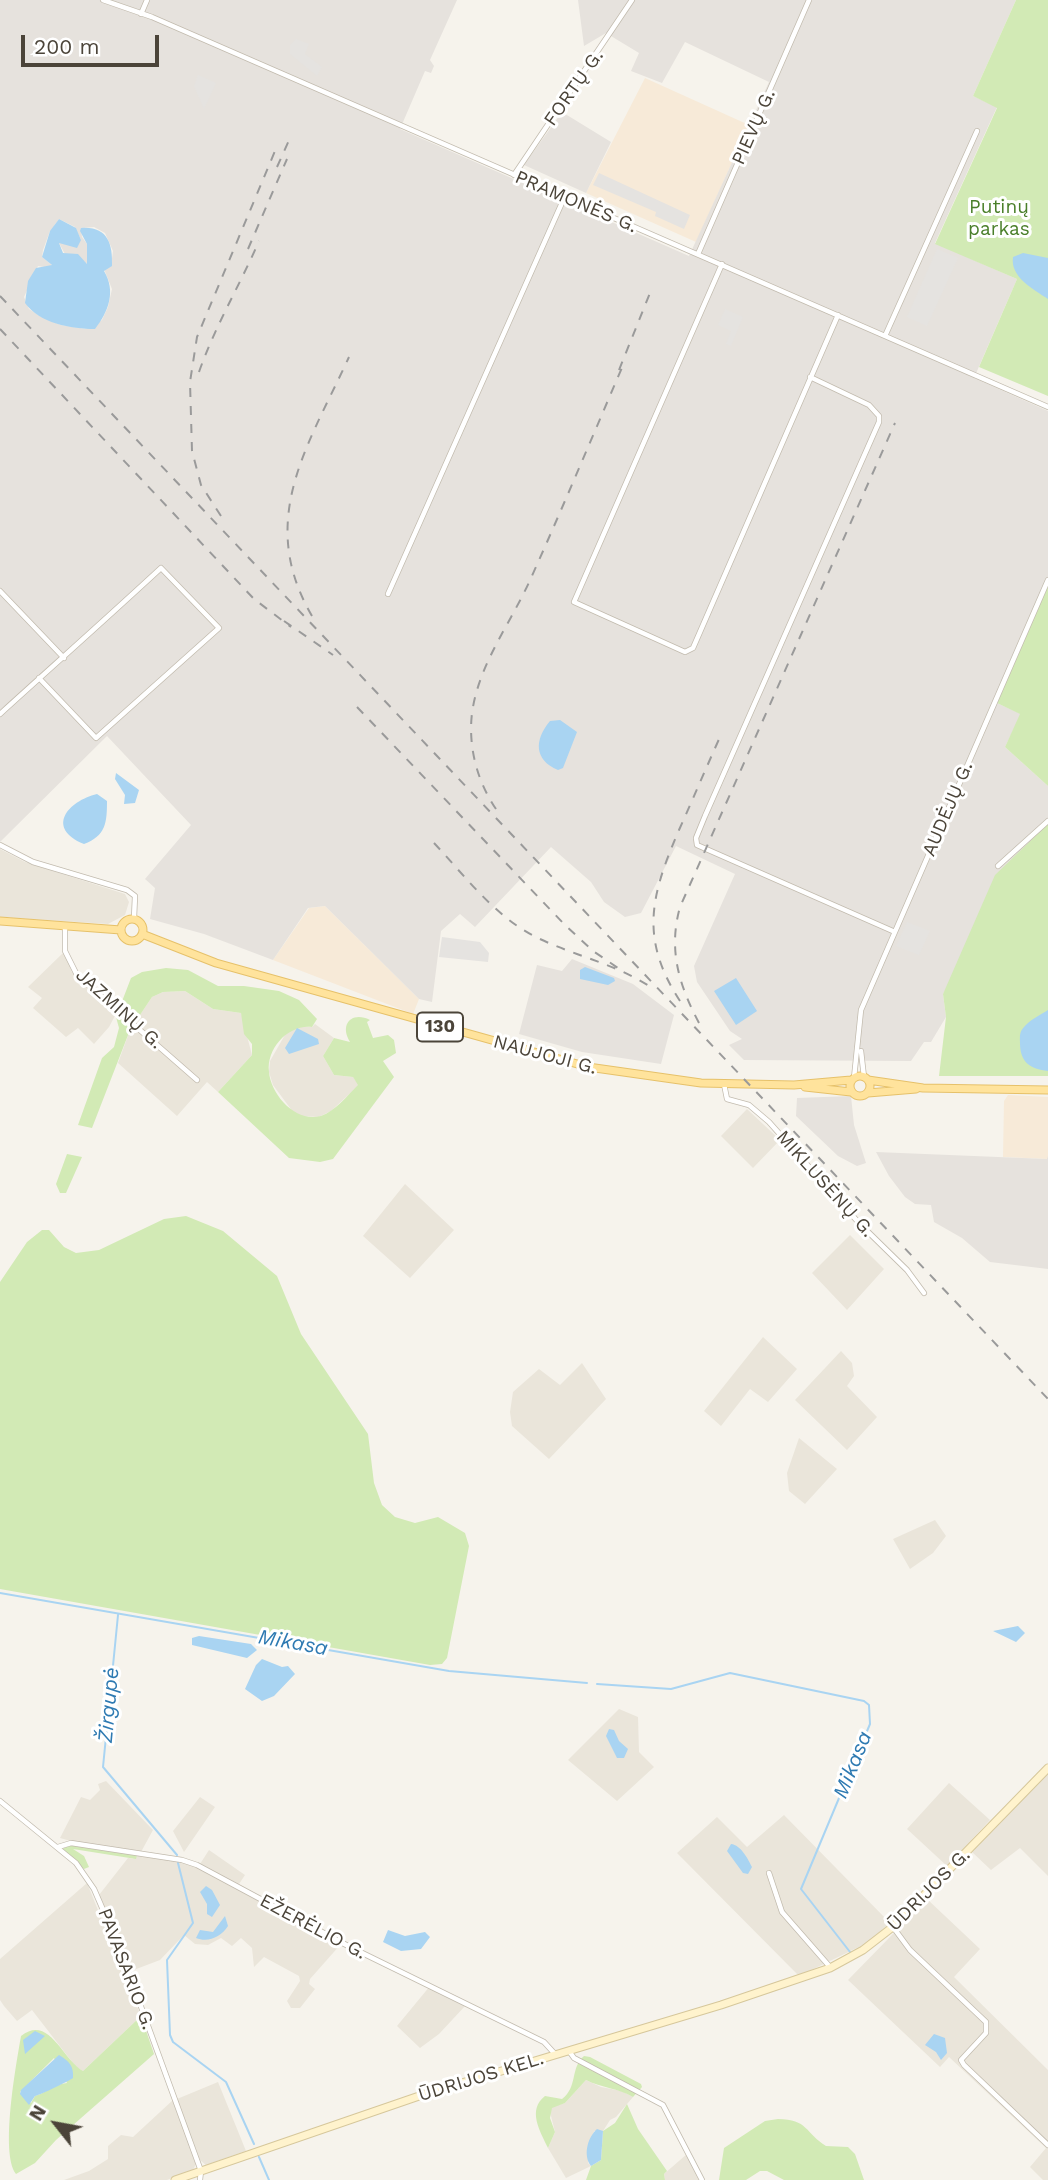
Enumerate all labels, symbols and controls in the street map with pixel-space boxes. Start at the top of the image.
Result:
scale bar [24,21,163,65]
text: 200 m [34,34,100,59]
street label: FORTŲ G. [539,45,609,131]
street label: PIEVŲ G. [727,86,781,168]
street label: PRAMONĖS G. [511,166,641,238]
park label: Putinų parkas [968,196,1030,240]
street label: AUDĖJŲ G. [918,758,978,860]
street label: JAZMINŲ G. [71,964,167,1054]
road number: 130 [417,1012,463,1042]
street label: NAUJOJI G. [491,1030,599,1080]
street label: MIKLUSĖNŲ G. [771,1126,879,1242]
water label: Mikasa [256,1624,330,1662]
water label: Žirgupė [93,1666,125,1744]
water label: Mikasa [828,1728,878,1802]
street label: ŪDRIJOS G. [883,1844,975,1936]
street label: EŽERĖLIO G. [256,1889,370,1965]
street label: PAVASARIO G. [92,1905,160,2033]
street label: ŪDRIJOS KEL. [415,2047,547,2107]
north arrow [21,2089,91,2159]
text: N [24,2101,51,2125]

